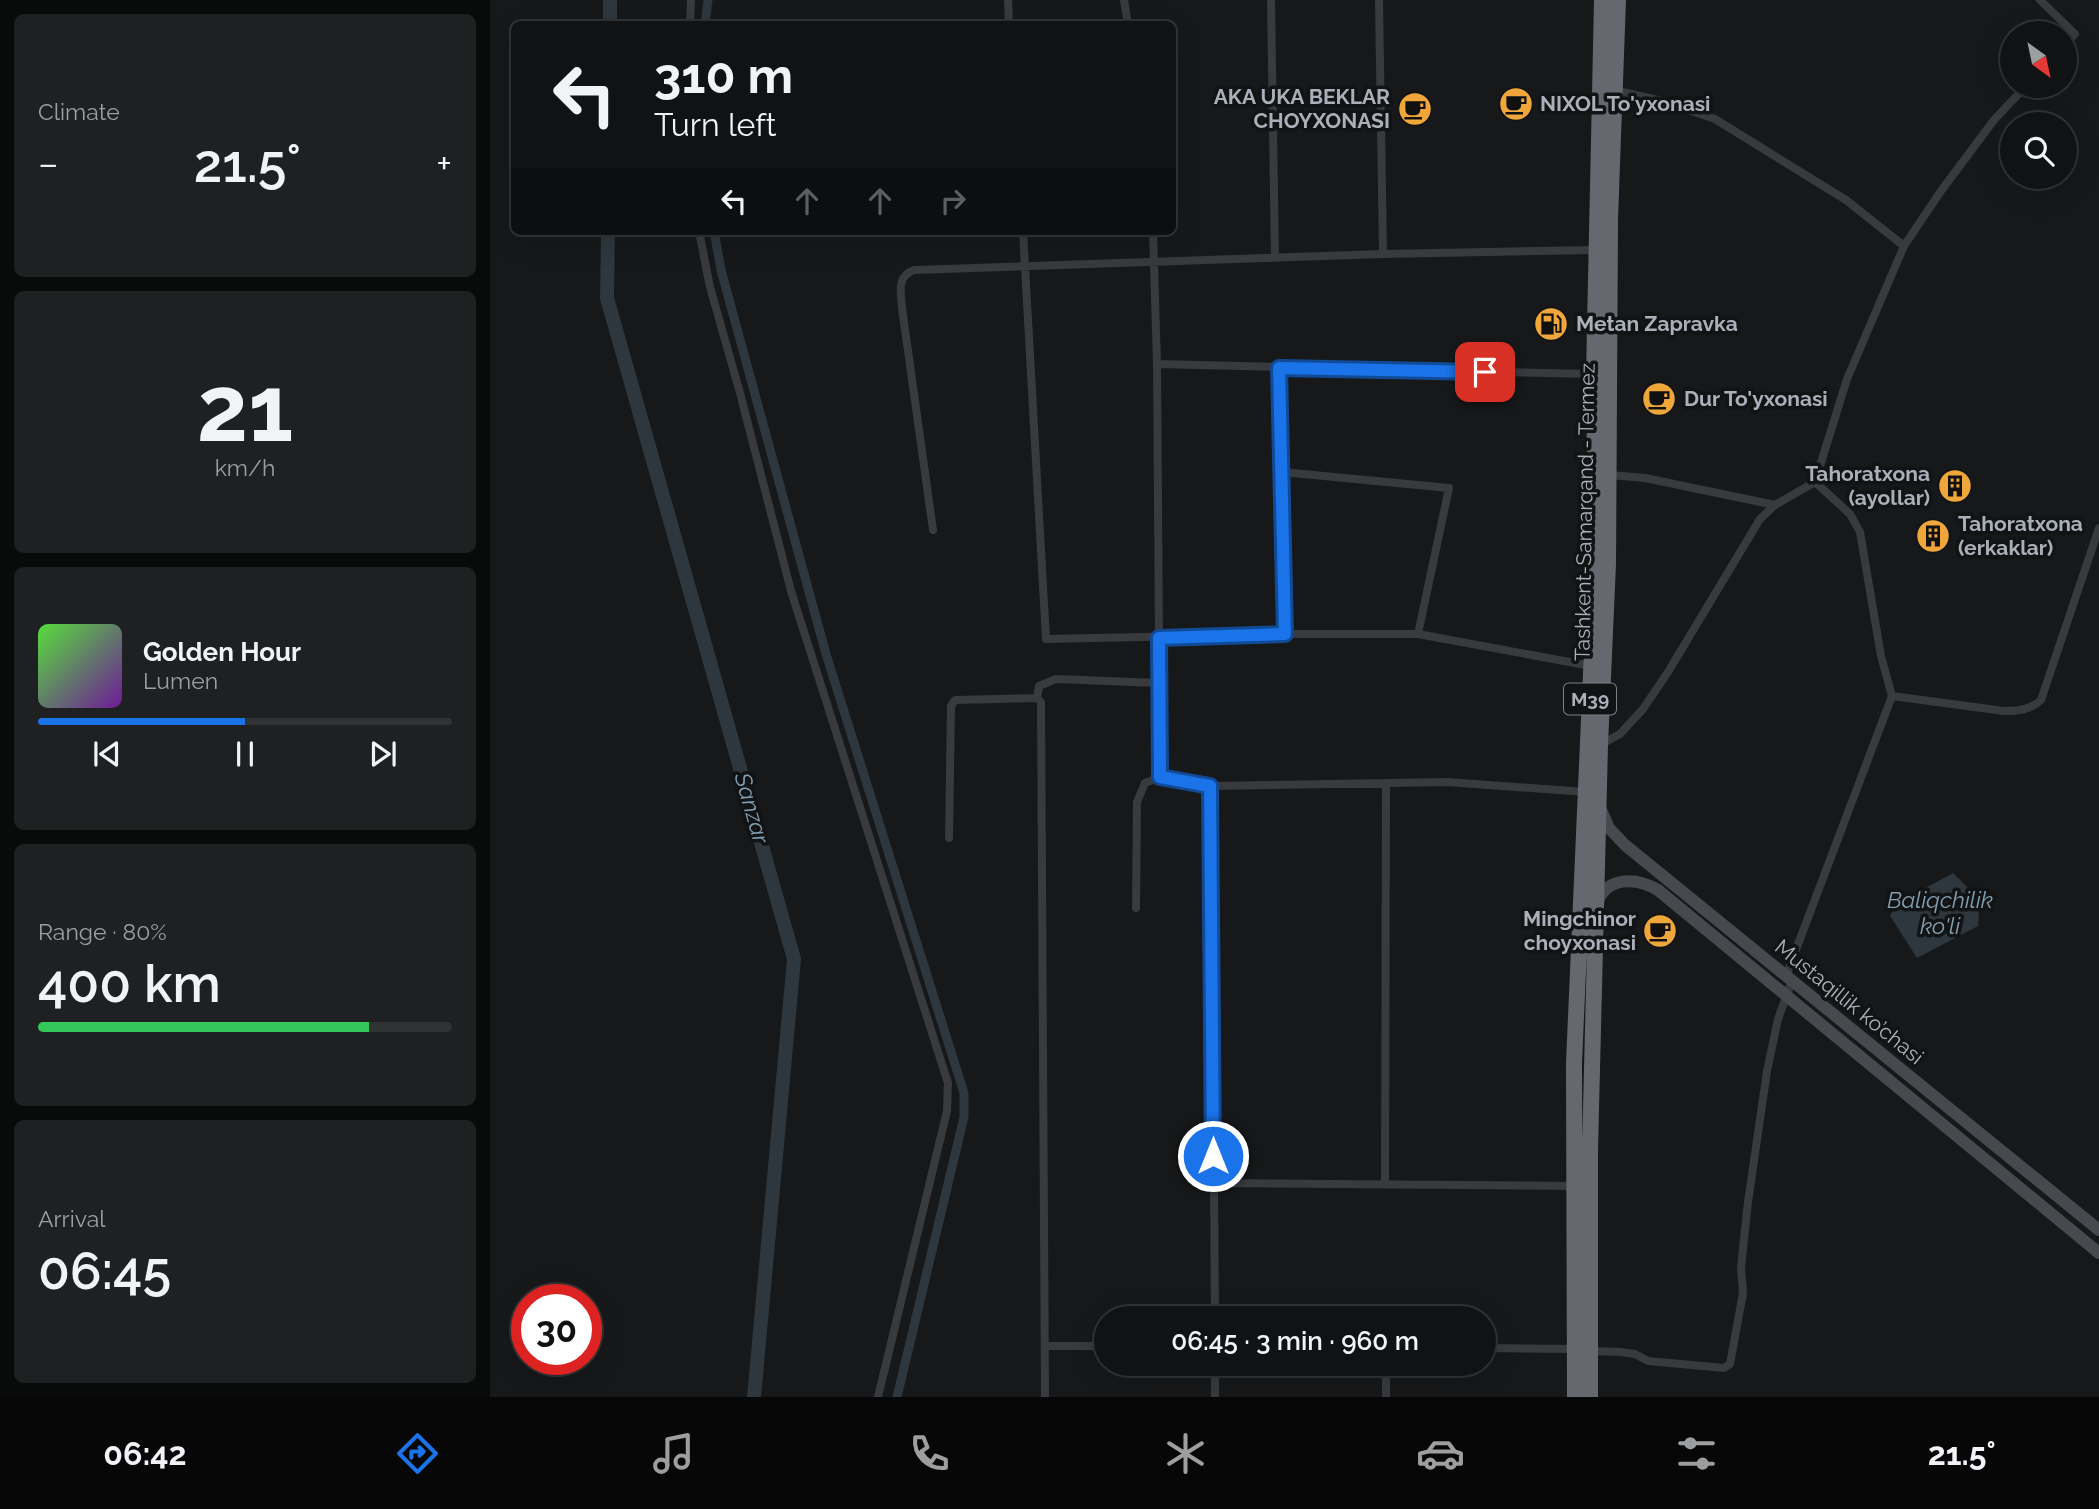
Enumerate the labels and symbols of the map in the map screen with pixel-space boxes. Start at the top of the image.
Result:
north arrow [2000,21,2077,98]
place label: AKA UKA BEKLAR CHOYXONASI [1214,84,1390,133]
cafe icon: NIXOL To'yxonasi [1497,85,1535,123]
cafe icon: AKA UKA BEKLAR CHOYXONASI [1396,90,1434,128]
place label: NIXOL To'yxonasi [1540,91,1710,116]
fuel station icon: Metan Zapravka [1532,305,1570,343]
place label: Metan Zapravka [1576,311,1738,336]
pin [1455,342,1515,402]
street label: Tashkent-Samarqand - Termez [1569,363,1600,661]
cafe icon: Dur To'yxonasi [1640,380,1678,418]
place label: Dur To'yxonasi [1684,386,1828,411]
place label: Tahoratxona (ayollar) [1805,461,1930,510]
building icon: Tahoratxona (ayollar) [1936,467,1974,505]
place label: Tahoratxona (erkaklar) [1958,511,2083,560]
building icon: Tahoratxona (erkaklar) [1914,517,1952,555]
road number: M39 [1564,684,1616,714]
water label: Sanzar [729,768,776,847]
water label: Baliqchilik ko'li [1887,886,1993,939]
place label: Mingchinor choyxonasi [1523,906,1636,955]
cafe icon: Mingchinor choyxonasi [1641,912,1679,950]
street label: Mustaqillik ko’chasi [1770,934,1929,1069]
position arrow [1176,1119,1250,1193]
speed limit sign: 30 [511,1284,602,1375]

